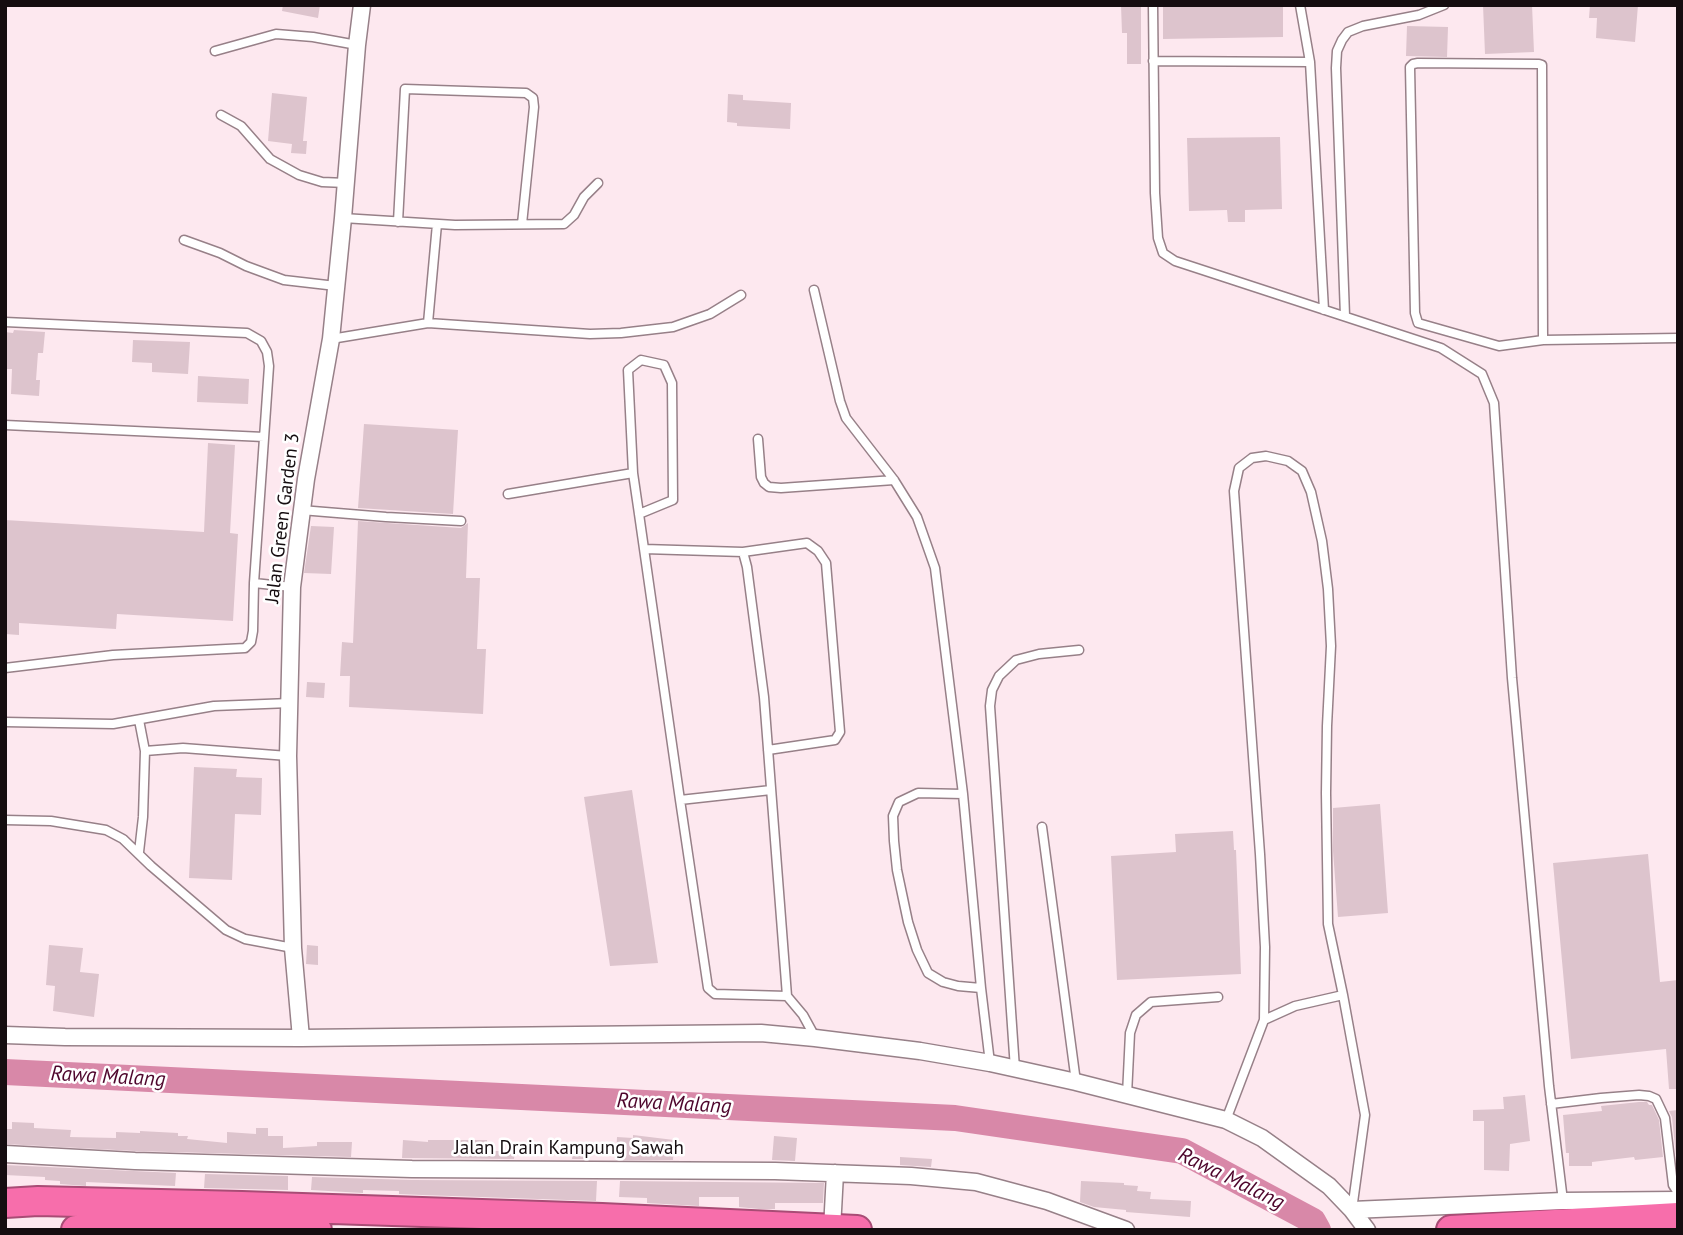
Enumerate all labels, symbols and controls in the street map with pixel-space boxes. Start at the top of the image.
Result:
street label: Jalan Green Garden 3 [261,432,305,604]
water label: Rawa Malang [50,1061,166,1093]
water label: Rawa Malang [616,1088,732,1120]
street label: Jalan Drain Kampung Sawah [454,1138,684,1160]
water label: Rawa Malang [1174,1142,1288,1216]

